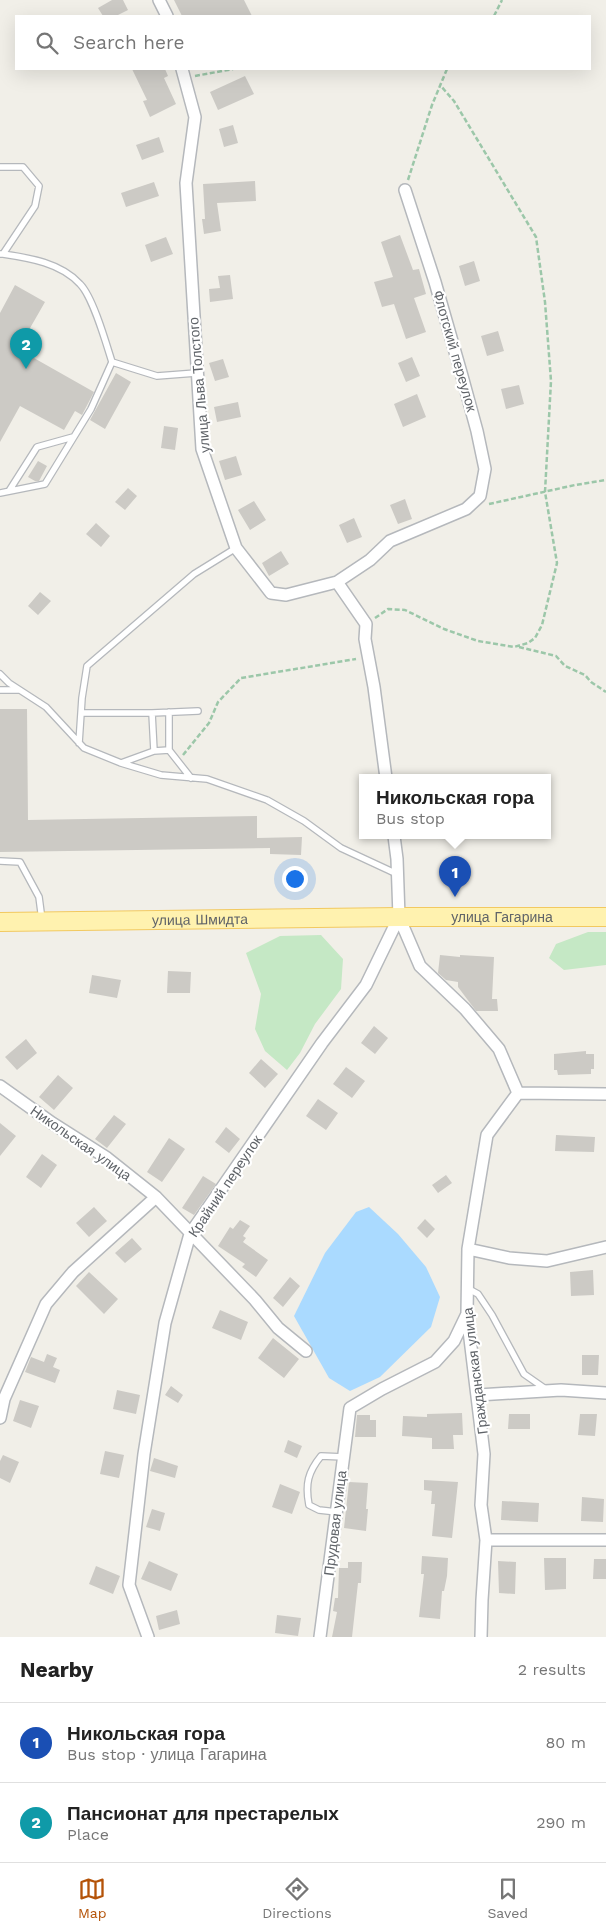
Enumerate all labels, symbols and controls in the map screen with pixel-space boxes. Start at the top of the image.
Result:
search box [15,15,591,70]
icon: search [33,29,61,57]
text: Search here [73,31,184,54]
street label: Флотский переулок [430,288,480,414]
street label: улица Льва Толстого [185,316,213,454]
pin: 2 [10,328,42,369]
popup [359,774,551,839]
text: Никольская гора [376,786,534,809]
text: Bus stop [376,809,445,828]
pin: 1 [439,856,471,897]
your location [282,866,308,892]
street label: улица Гагарина [451,909,553,925]
street label: улица Шмидта [152,911,248,928]
street label: Никольская улица [28,1102,135,1184]
street label: Крайний переулок [185,1131,266,1240]
street label: Гражданская улица [459,1307,491,1435]
street label: Прудовая улица [321,1469,349,1577]
text: Nearby [20,1657,93,1682]
text: 2 results [518,1660,586,1679]
text: Никольская гора [67,1722,225,1745]
text: 1 [33,1733,39,1752]
text: 80 m [545,1733,586,1752]
text: Bus stop · улица Гагарина [67,1745,267,1764]
text: Пансионат для престарелых [67,1802,339,1825]
text: 2 [31,1813,41,1832]
text: 290 m [536,1813,586,1832]
text: Place [67,1825,109,1844]
tab: Map [78,1875,107,1921]
tab: Directions [262,1875,332,1921]
tab: Saved [487,1875,528,1921]

